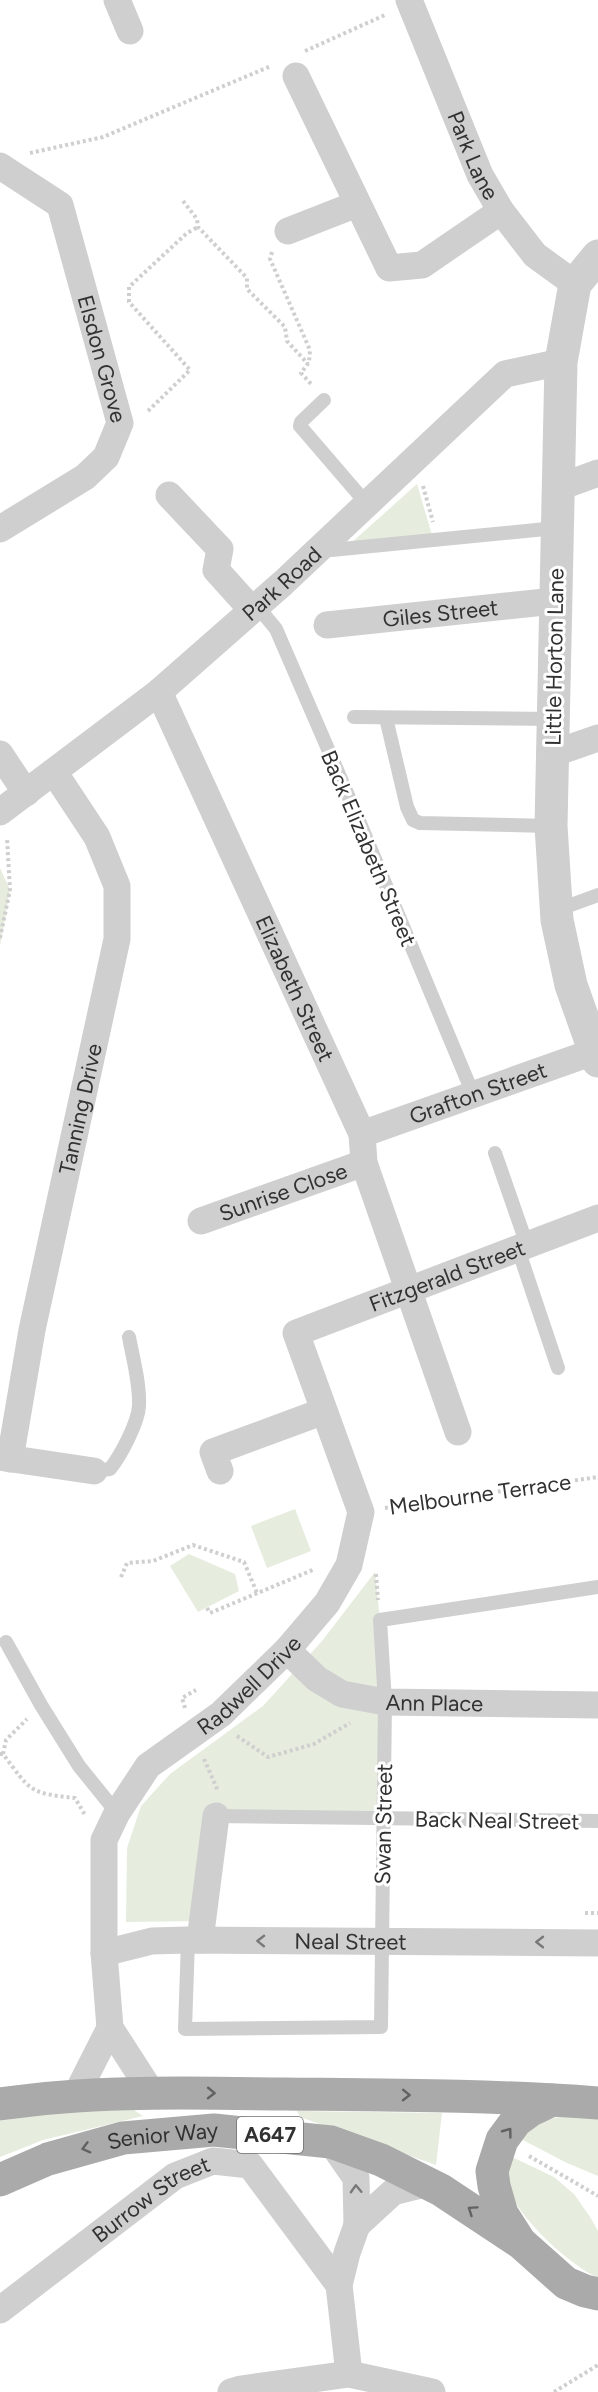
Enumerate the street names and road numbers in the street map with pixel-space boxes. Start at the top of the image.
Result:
street label: Park Lane [441,107,504,205]
street label: Elsdon Grove [71,292,132,426]
street label: Park Road [237,541,327,627]
street label: Little Horton Lane [539,568,570,746]
street label: Giles Street [381,594,500,633]
street label: Back Elizabeth Street [315,746,422,950]
street label: Elizabeth Street [249,911,340,1066]
street label: Tanning Drive [53,1041,108,1177]
street label: Grafton Street [406,1057,550,1130]
street label: Sunrise Close [215,1157,351,1228]
street label: Fitzgerald Street [365,1234,529,1318]
street label: Melbourne Terrace [387,1468,573,1521]
street label: Radwell Drive [192,1631,307,1741]
street label: Ann Place [385,1689,483,1717]
street label: Swan Street [369,1763,398,1885]
street label: Back Neal Street [414,1806,580,1835]
street label: Neal Street [294,1928,407,1956]
street label: Senior Way [104,2117,220,2156]
road number: A647 [237,2117,303,2153]
street label: Burrow Street [87,2151,214,2249]

